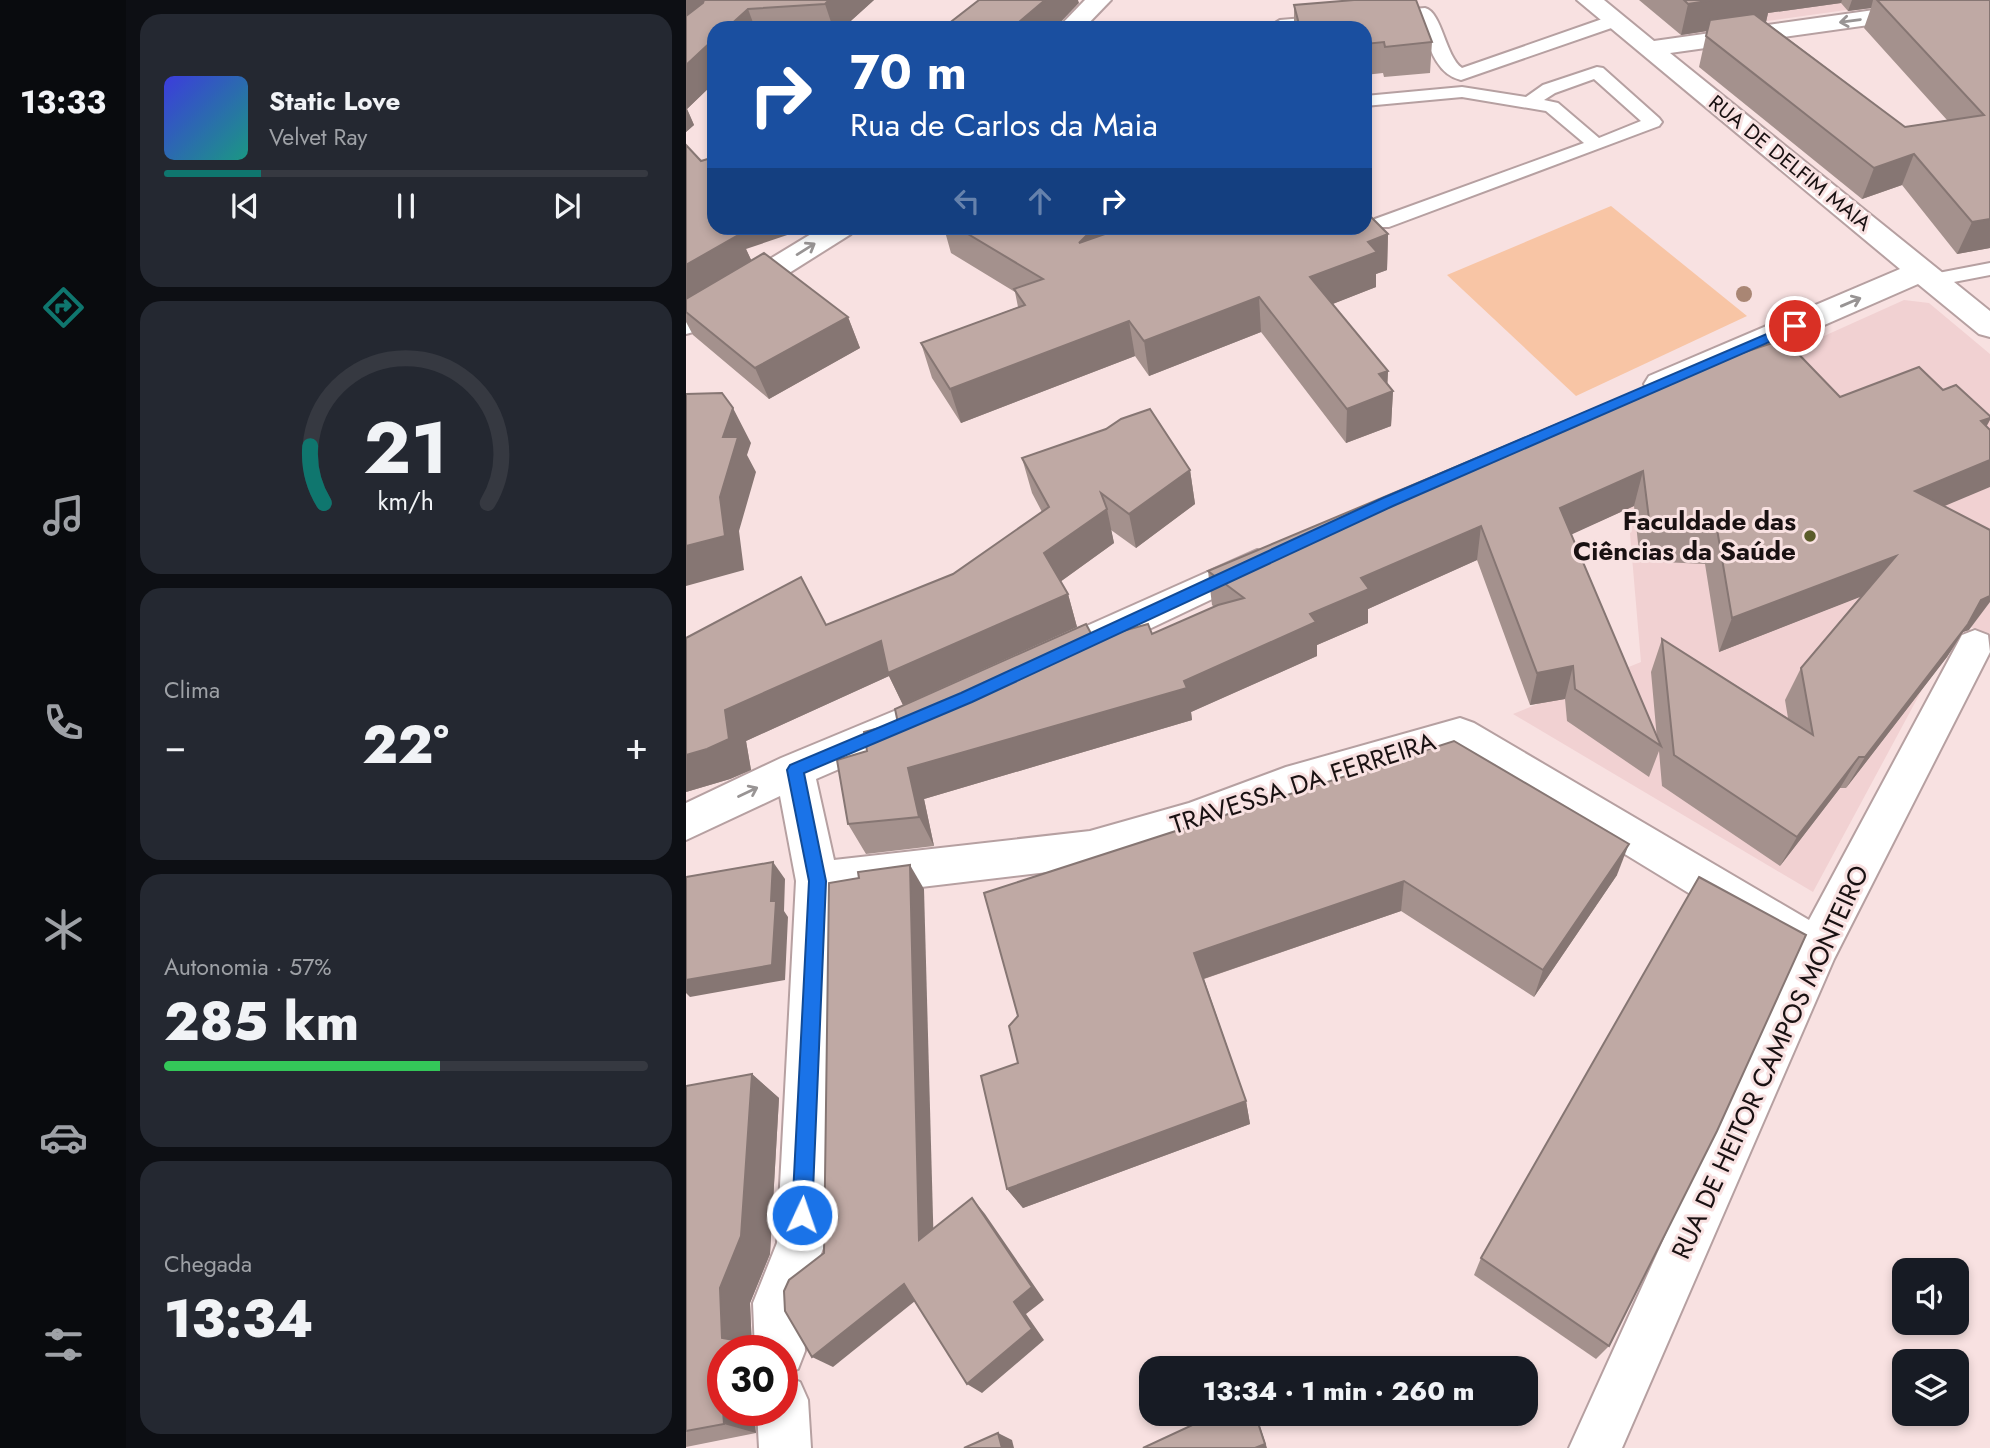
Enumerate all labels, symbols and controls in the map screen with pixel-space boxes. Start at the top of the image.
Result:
one-way arrow [1839,14,1861,27]
text: 70 m [850,37,967,107]
icon: right [735,49,826,140]
text: 13:33 [20,79,106,125]
text: Static Love [269,82,401,120]
street label: RUA DE DELFIM MAIA [1702,88,1878,238]
text: Rua de Carlos da Maia [850,102,1158,148]
text: Velvet Ray [269,120,367,154]
icon: left [948,182,986,220]
icon: ahead [1021,182,1059,220]
icon: right [1094,182,1132,220]
icon: previous [226,187,264,225]
icon: pause [387,187,425,225]
icon: next [548,187,586,225]
one-way arrow [796,242,816,256]
icon: directions [39,283,88,332]
one-way arrow [1840,295,1861,308]
pin [1765,296,1825,356]
icon: arrive [1776,307,1814,345]
text: 21 [364,396,448,501]
text: km/h [378,483,434,519]
icon: music [39,491,88,540]
place label: Faculdade das Ciências da Saúde [1573,502,1796,570]
marker: Faculdade das Ciências da Saúde [1802,528,1818,544]
text: Clima [164,673,220,707]
icon: phone [39,698,88,747]
text: 22° [362,707,449,783]
text: − [164,718,186,773]
text: + [625,718,648,773]
street label: TRAVESSA DA FERREIRA [1166,722,1441,844]
one-way arrow [737,785,758,799]
street label: RUA DE HEITOR CAMPOS MONTEIRO [1662,859,1878,1265]
icon: climate [39,905,88,954]
text: Autonomia · 57% [164,950,332,984]
text: 285 km [164,984,359,1060]
icon: car [39,1113,88,1162]
position arrow [765,1178,839,1252]
text: Chegada [164,1247,252,1281]
map controls [1892,1258,1969,1426]
button: sound [1892,1258,1969,1335]
text: 13:34 [164,1281,313,1357]
icon: filters [39,1320,88,1369]
speed limit sign: 30 [707,1335,798,1426]
button: layers [1892,1349,1969,1426]
text: 13:34 · 1 min · 260 m [1203,1372,1474,1410]

